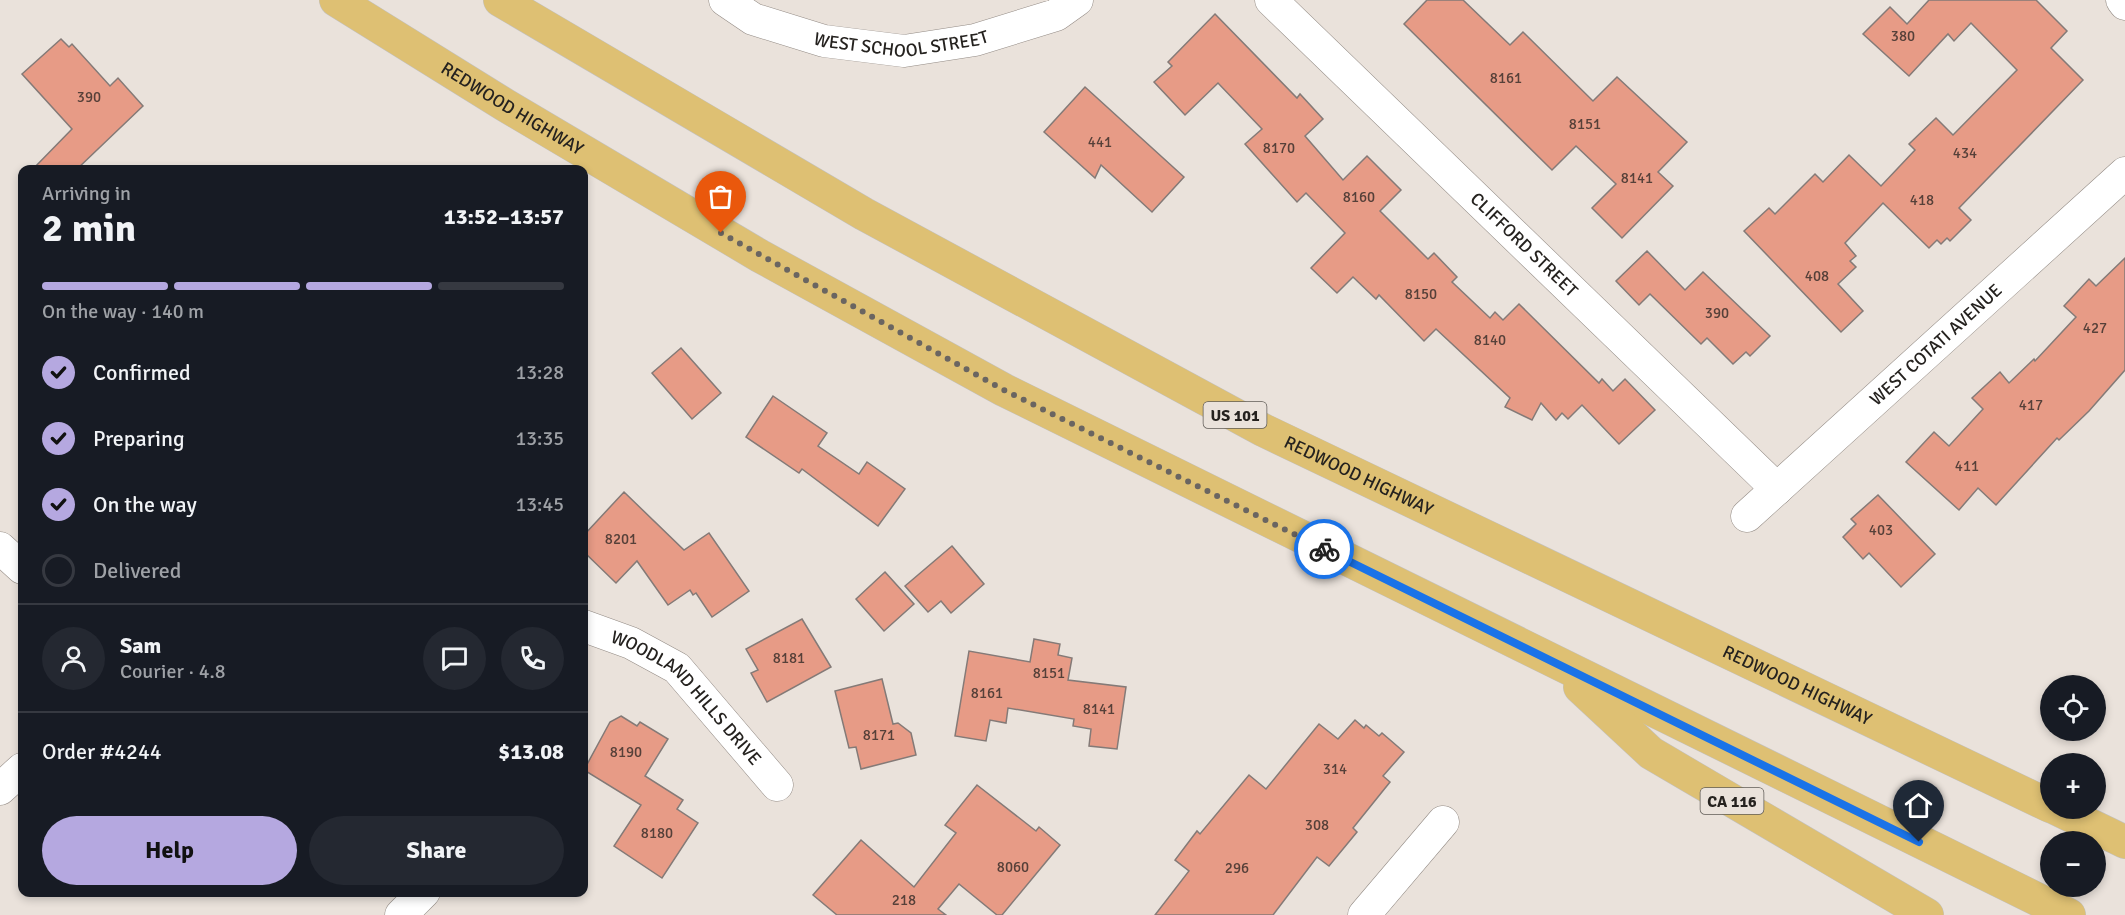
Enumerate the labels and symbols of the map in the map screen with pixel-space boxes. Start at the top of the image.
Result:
street label: WEST SCHOOL STREET [811,25,991,62]
house number: 380 [1891,27,1915,45]
street label: REDWOOD HIGHWAY [437,57,587,160]
house number: 8161 [1490,69,1522,87]
house number: 390 [77,88,101,106]
house number: 8151 [1569,115,1601,133]
house number: 441 [1088,133,1112,151]
house number: 8170 [1263,139,1295,157]
house number: 434 [1953,144,1977,162]
house number: 8141 [1621,169,1653,187]
pin [695,171,746,233]
house number: 8160 [1343,188,1375,206]
street label: CLIFFORD STREET [1466,188,1583,302]
house number: 418 [1910,191,1934,209]
house number: 408 [1805,267,1829,285]
street label: WEST COTATI AVENUE [1865,279,2007,410]
house number: 8150 [1405,285,1437,303]
house number: 390 [1705,304,1729,322]
house number: 427 [2083,319,2107,337]
house number: 8140 [1474,331,1506,349]
house number: 417 [2019,396,2043,414]
road number: US 101 [1204,402,1266,428]
street label: REDWOOD HIGHWAY [1281,431,1437,521]
house number: 411 [1955,457,1979,475]
courier [1294,519,1354,579]
house number: 403 [1869,521,1893,539]
house number: 8201 [605,530,637,548]
street label: WOODLAND HILLS DRIVE [608,626,766,769]
street label: REDWOOD HIGHWAY [1719,640,1875,730]
house number: 8181 [773,649,805,667]
house number: 8151 [1033,664,1065,682]
house number: 8161 [971,684,1003,702]
house number: 8141 [1083,700,1115,718]
house number: 8171 [863,726,895,744]
house number: 8190 [610,743,642,761]
house number: 314 [1323,760,1347,778]
pin [1893,780,1944,842]
road number: CA 116 [1700,788,1764,814]
house number: 308 [1305,816,1329,834]
house number: 8180 [641,824,673,842]
house number: 8060 [997,858,1029,876]
house number: 296 [1225,859,1249,877]
house number: 218 [892,891,916,909]

